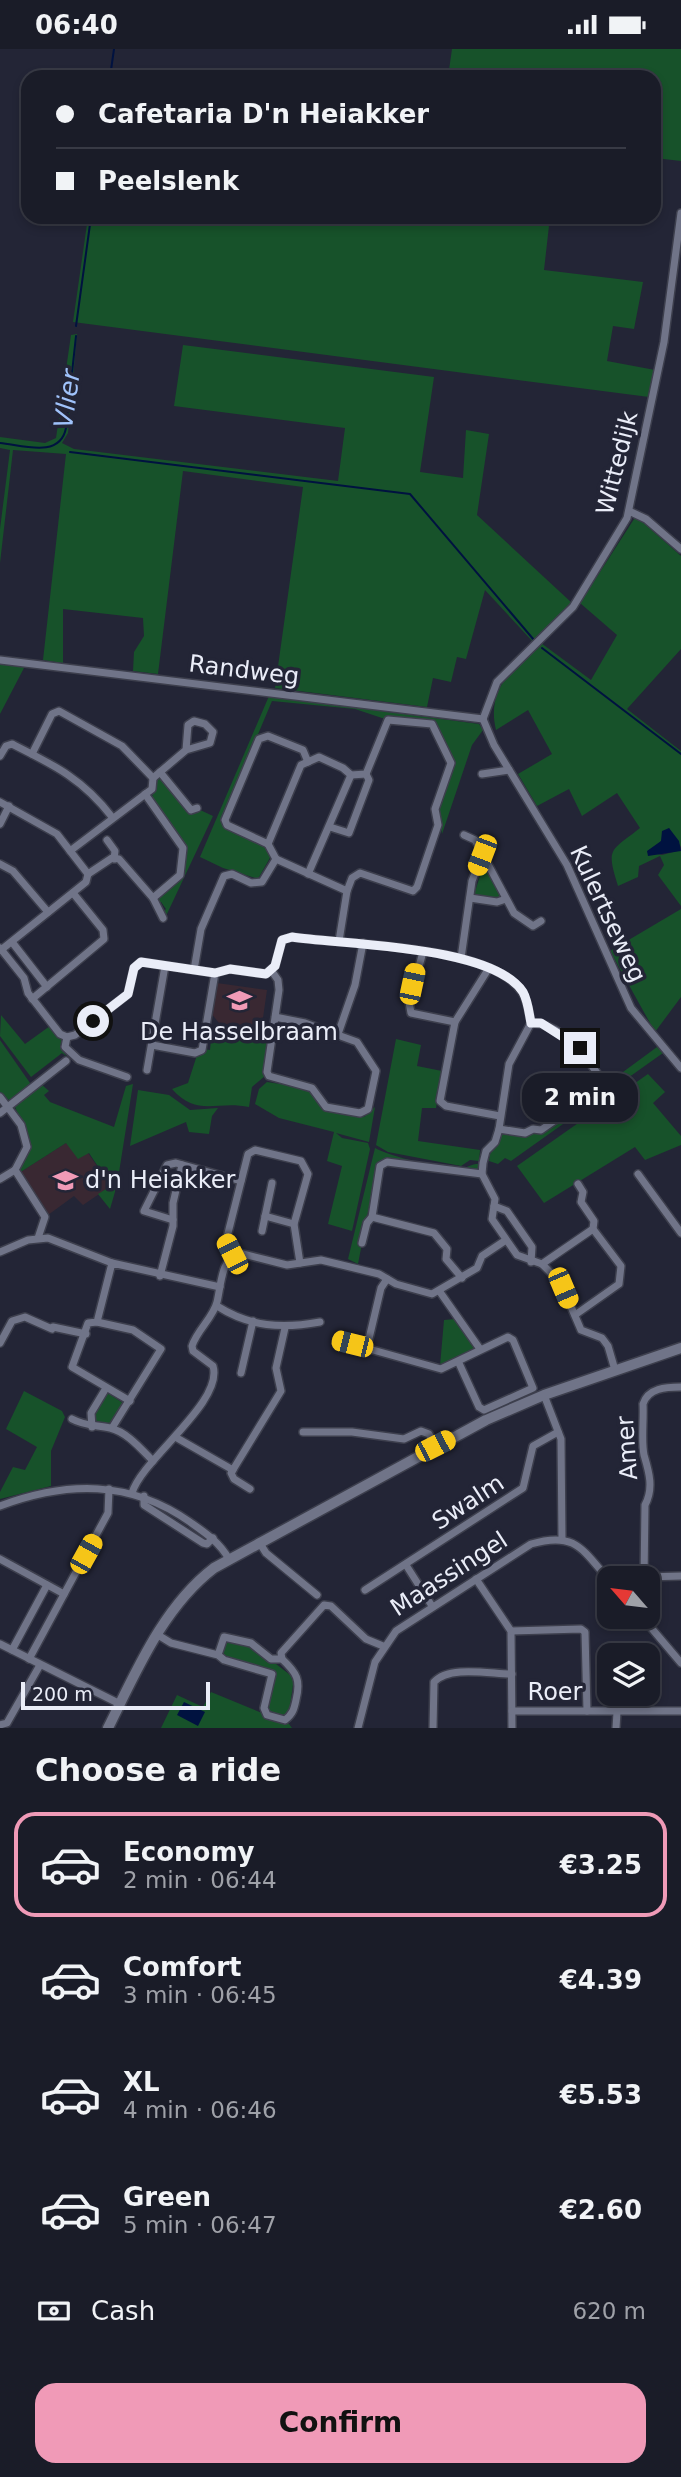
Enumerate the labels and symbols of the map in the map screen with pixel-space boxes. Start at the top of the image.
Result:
water label: Vlier [48,365,86,430]
street label: Wittedijk [591,408,643,518]
street label: Randweg [187,649,301,691]
car [465,832,500,878]
street label: Kulertseweg [564,841,652,987]
car [398,961,427,1007]
school or university icon: De Hasselbraam [225,987,253,1015]
route start [77,1005,109,1037]
place label: De Hasselbraam [140,1018,338,1046]
route end [564,1032,596,1064]
callout: 2 min [522,1073,638,1121]
school or university icon: d'n Heiakker [51,1166,79,1194]
place label: d'n Heiakker [85,1166,236,1194]
car [214,1231,251,1277]
car [546,1265,581,1311]
car [330,1329,375,1359]
street label: Amer [611,1415,643,1481]
car [412,1427,459,1465]
street label: Swalm [427,1469,509,1535]
street label: Maassingel [385,1526,513,1622]
car [67,1531,106,1577]
north arrow [597,1566,660,1629]
street label: Roer [528,1678,583,1706]
scale bar [21,1679,210,1711]

